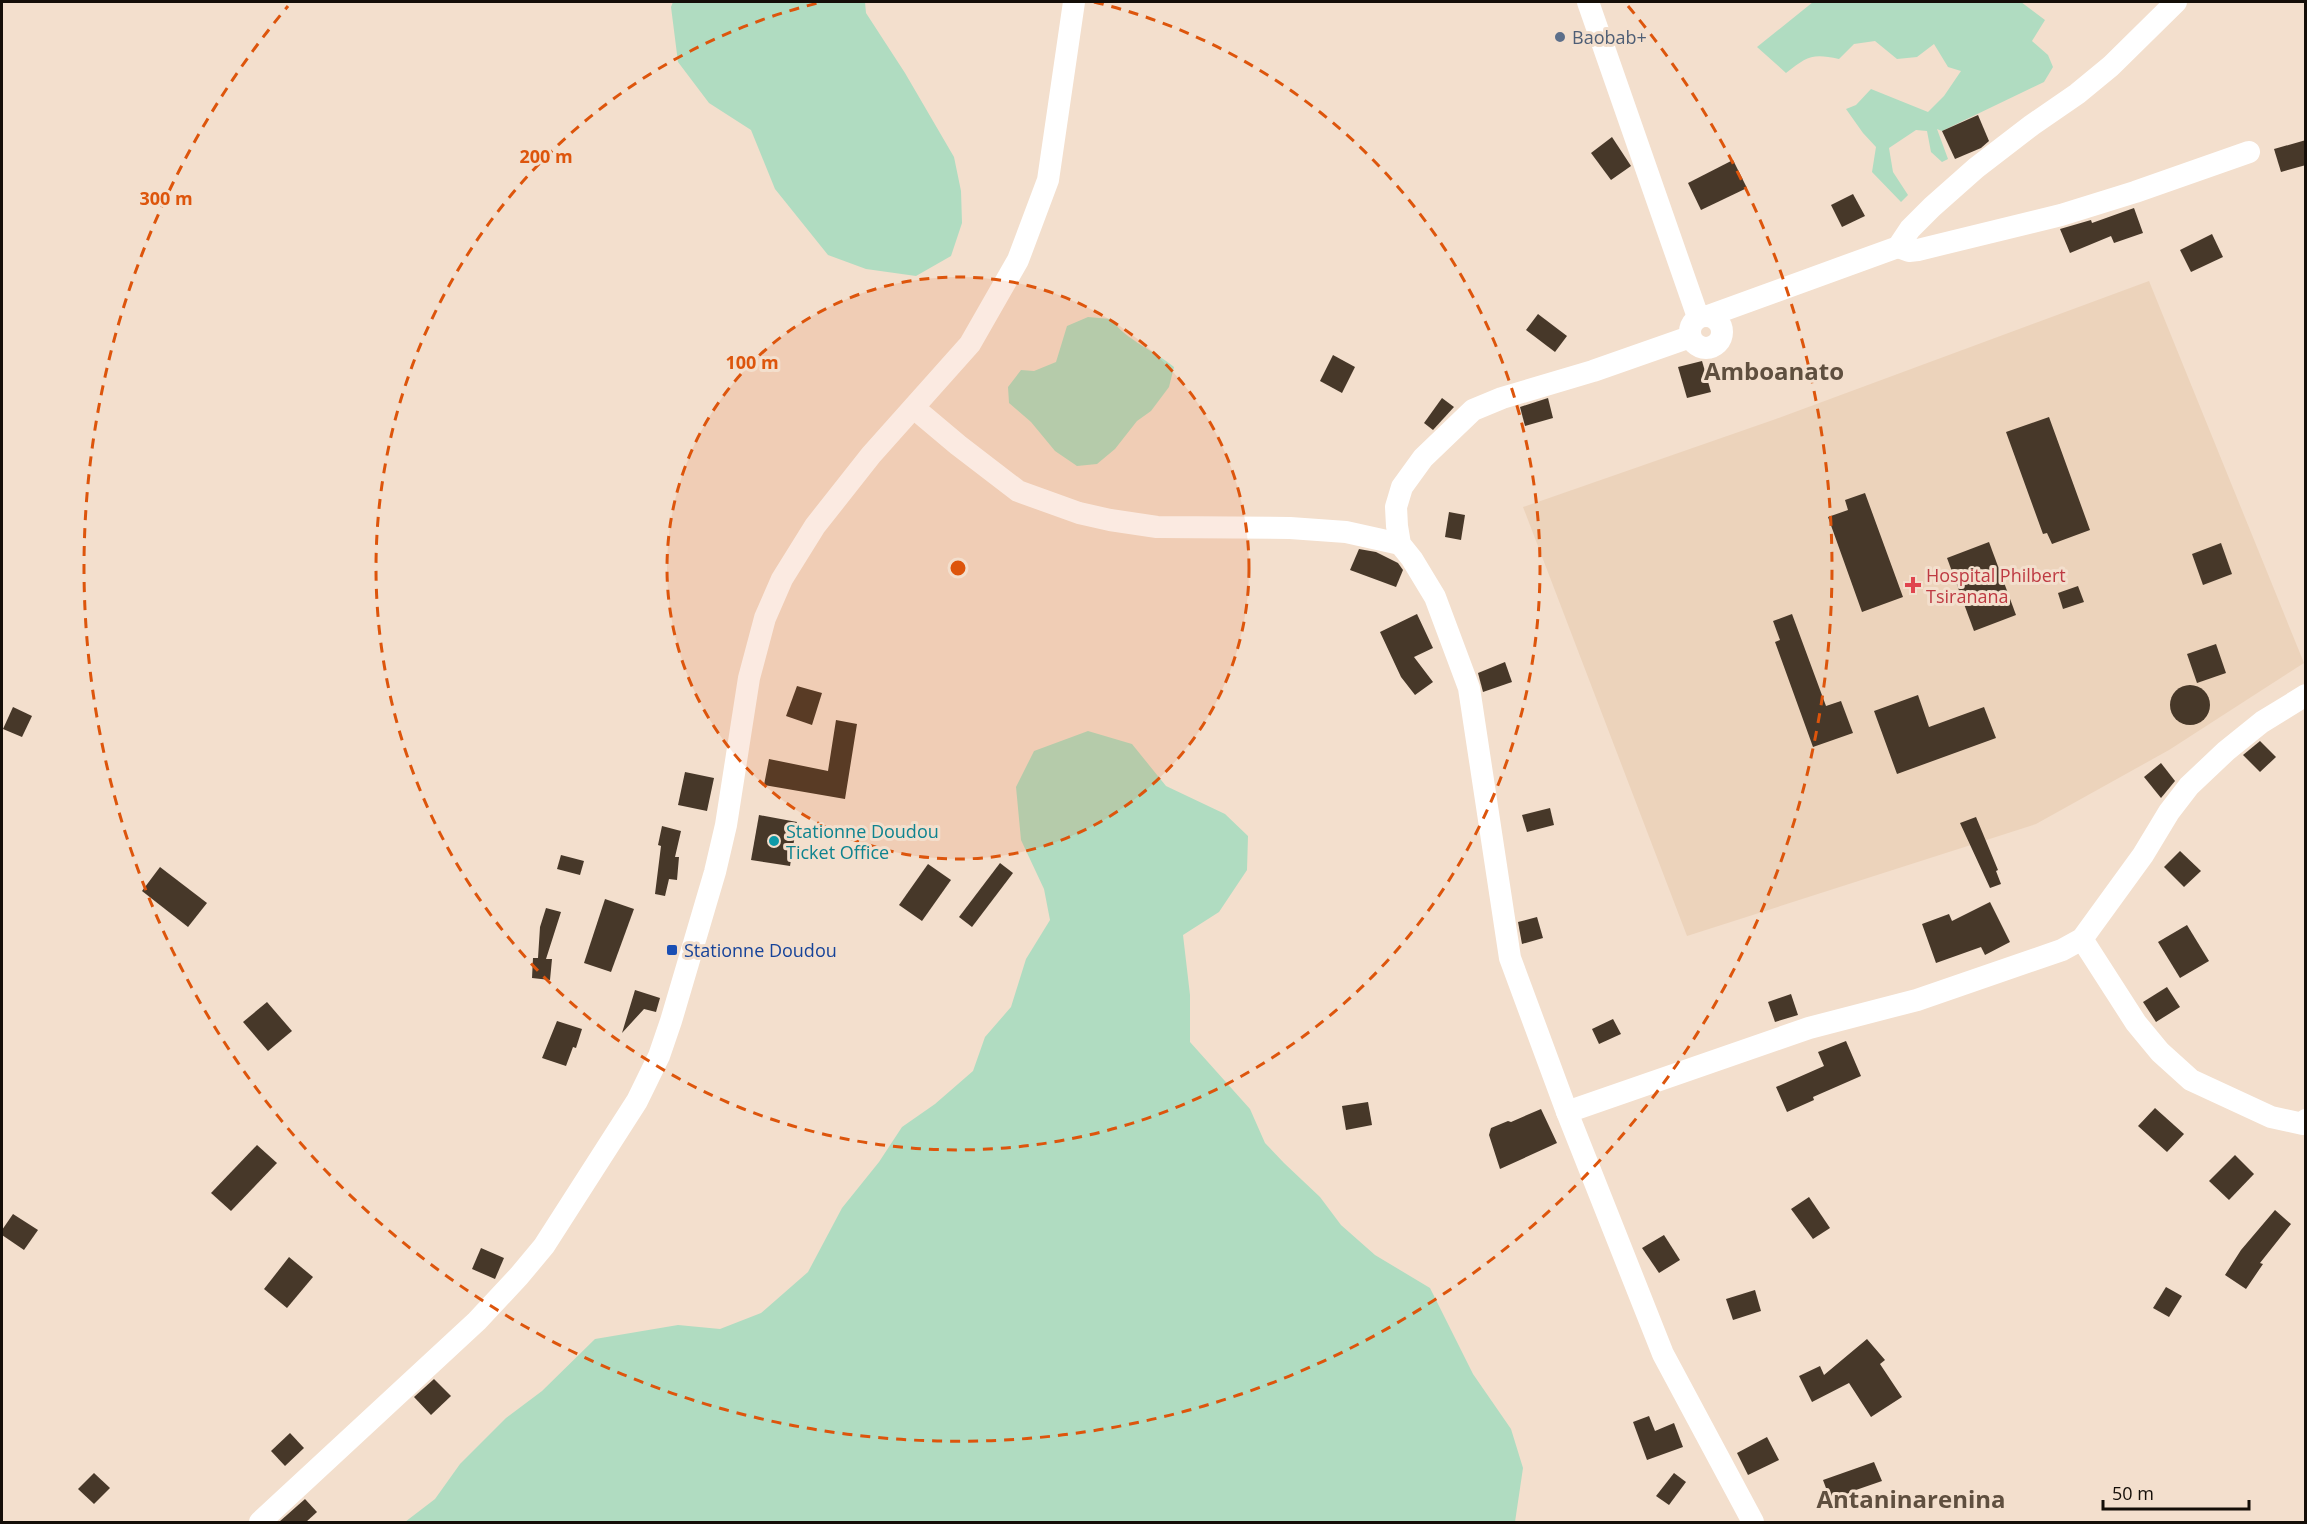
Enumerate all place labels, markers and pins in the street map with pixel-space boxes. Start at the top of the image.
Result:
place label: Baobab+ [1572,25,1647,49]
marker: Baobab+ [1553,30,1567,44]
centre of rings [948,558,968,578]
place label: Hospital Philbert Tsiranana [1926,563,2066,608]
marker: Hospital Philbert Tsiranana [1904,576,1922,594]
place label: Stationne Doudou Ticket Office [786,819,939,864]
marker: Stationne Doudou Ticket Office [767,834,781,848]
place label: Stationne Doudou [684,938,837,962]
marker: Stationne Doudou [665,943,679,957]

